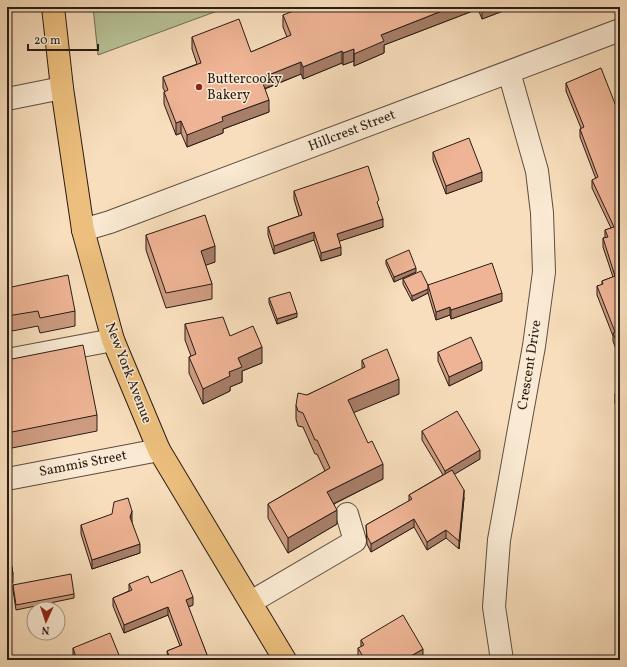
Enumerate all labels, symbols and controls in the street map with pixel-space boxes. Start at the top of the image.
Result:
scale bar [28,26,98,52]
text: 20 m [34,33,61,49]
place label: Buttercooky Bakery [207,70,282,105]
marker: Buttercooky Bakery [194,82,204,92]
street label: Hillcrest Street [306,106,399,156]
street label: Crescent Drive [514,318,547,411]
street label: New York Avenue [100,320,156,427]
street label: Sammis Street [37,446,129,482]
north arrow [26,601,66,641]
text: N [41,622,50,637]

